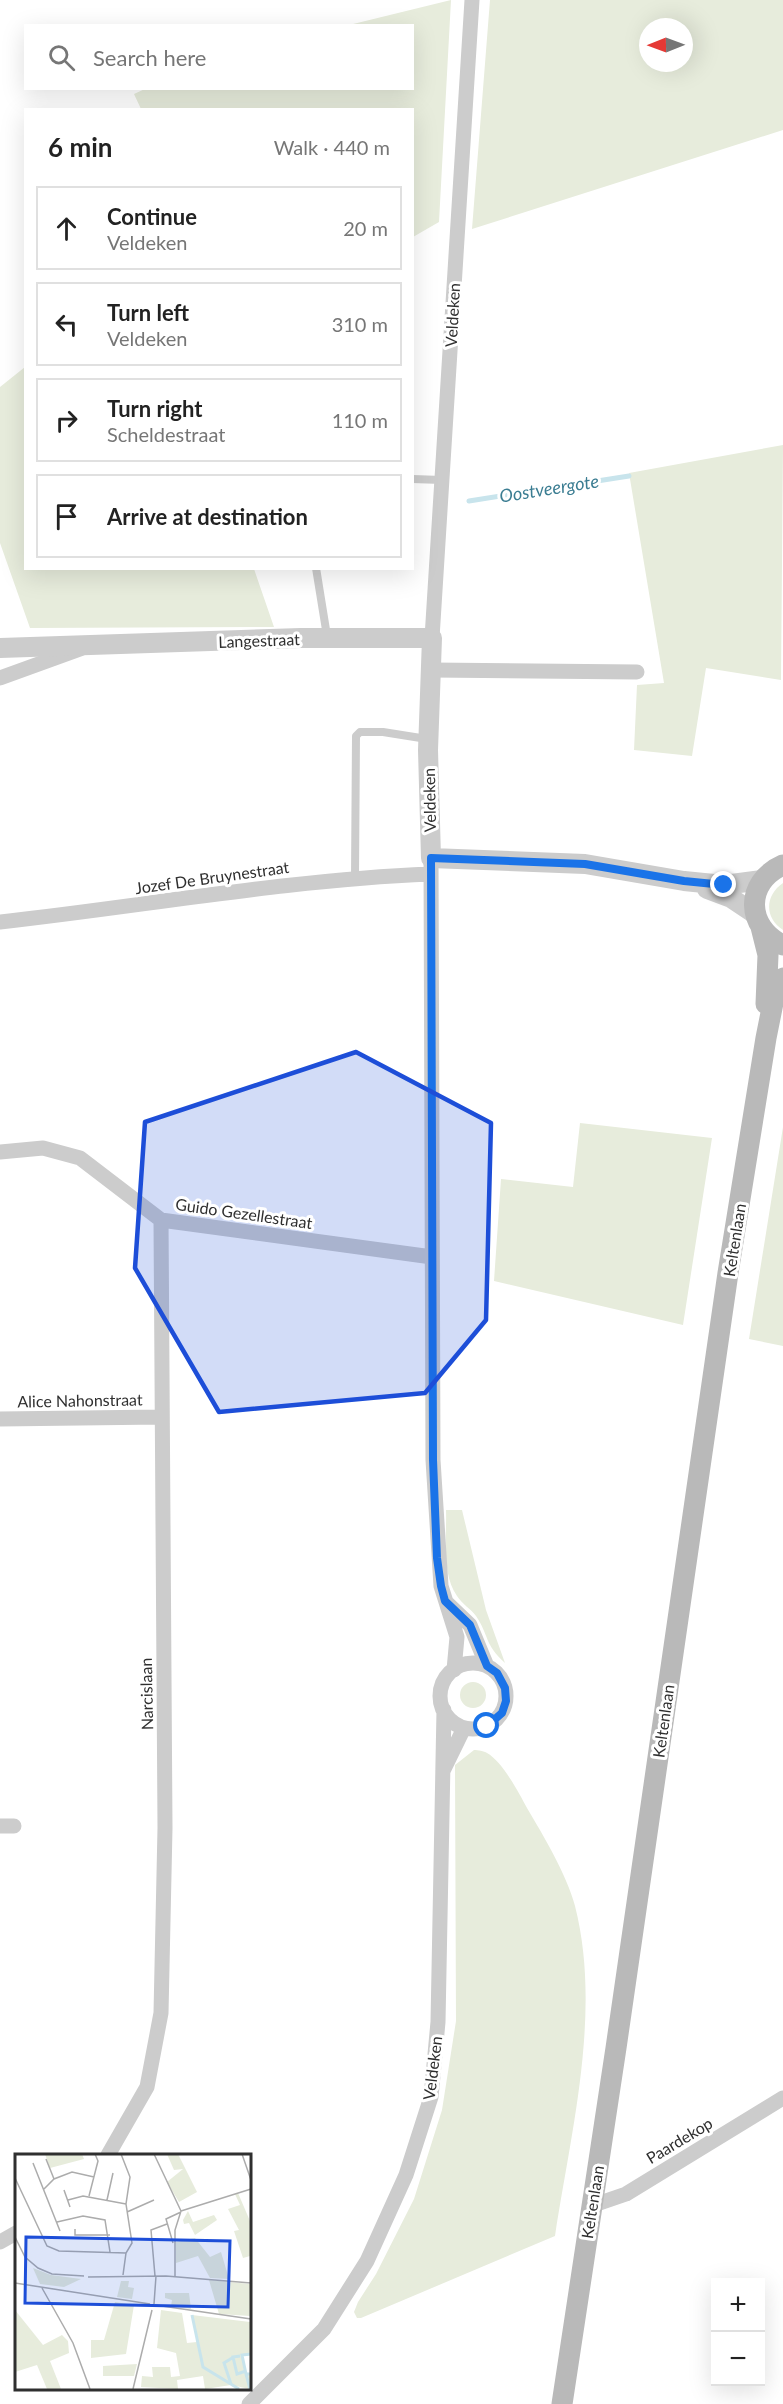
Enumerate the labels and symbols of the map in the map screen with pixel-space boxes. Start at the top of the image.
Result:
north arrow [639,18,693,72]
street label: Veldeken [441,282,463,348]
water label: Oostveergote [498,469,600,507]
street label: Langestraat [218,629,300,651]
street label: Veldeken [419,768,439,832]
street label: Jozef De Bruynestraat [134,857,290,897]
route end [710,871,736,897]
street label: Guido Gezellestraat [174,1194,314,1232]
street label: Keltenlaan [719,1202,749,1278]
street label: Alice Nahonstraat [17,1389,143,1411]
street label: Narcislaan [136,1658,156,1730]
street label: Keltenlaan [648,1683,678,1759]
route start [473,1712,499,1738]
street label: Veldeken [419,2035,445,2101]
street label: Paardekop [642,2113,716,2167]
inset map [15,2154,250,2389]
street label: Keltenlaan [577,2164,607,2240]

